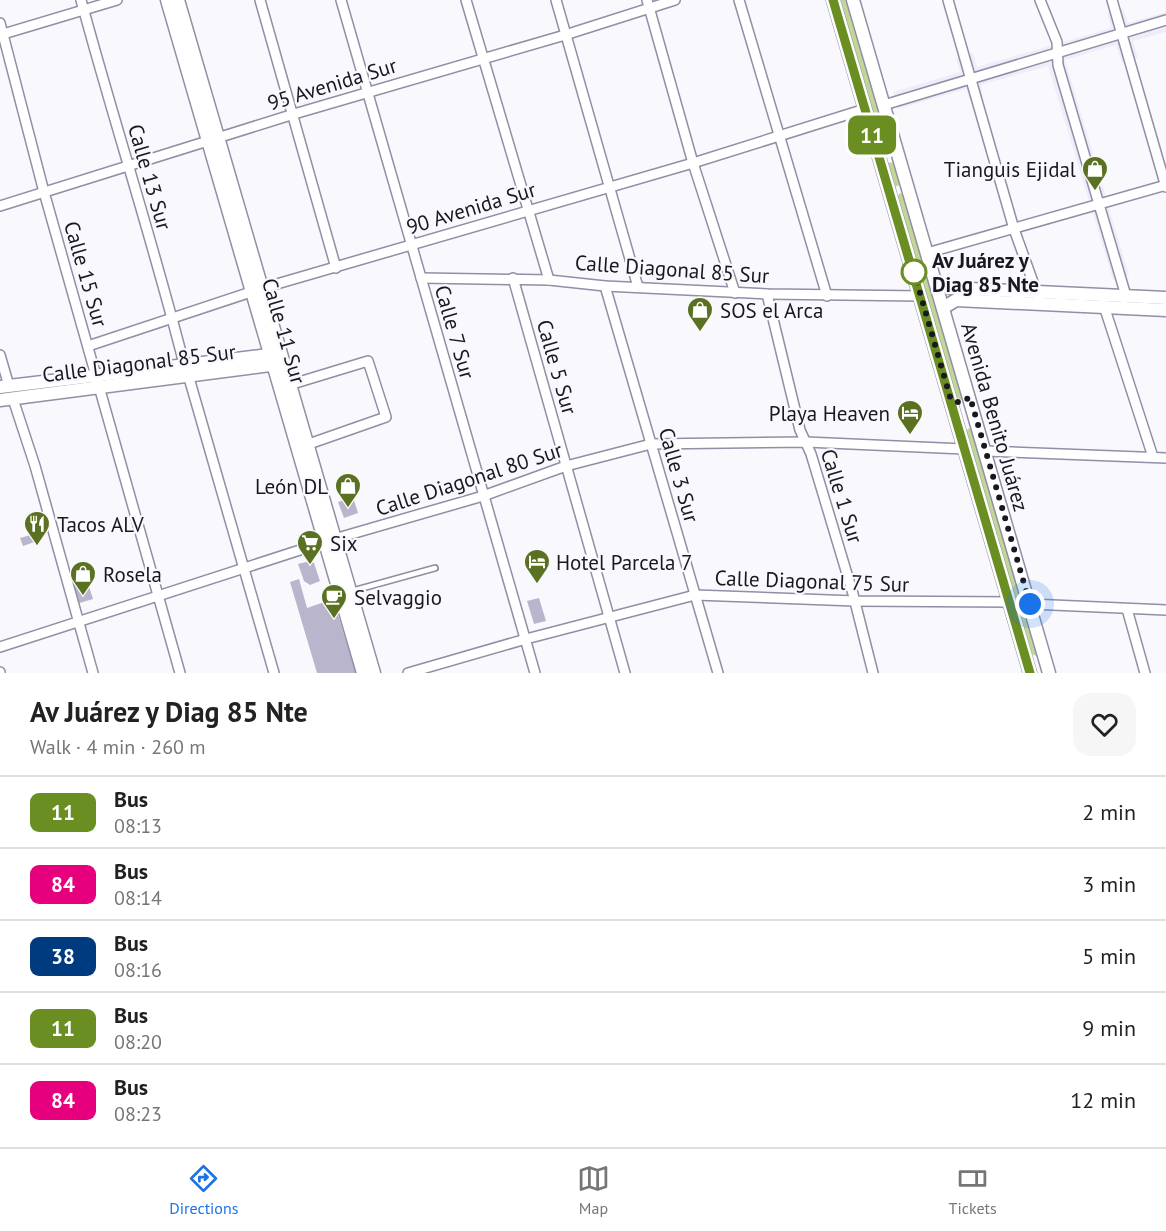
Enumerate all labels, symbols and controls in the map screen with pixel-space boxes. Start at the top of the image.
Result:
street label: 95 Avenida Sur [264,52,400,116]
line badge: 11 [845,116,899,154]
street label: Calle 13 Sur [122,121,178,233]
text: 11 [860,122,884,149]
shop icon: Tianguis Ejidal [1080,154,1110,192]
place label: Tianguis Ejidal [944,156,1076,183]
street label: 90 Avenida Sur [403,176,539,240]
street label: Calle 15 Sur [58,218,114,330]
place label: Av Juárez y Diag 85 Nte [932,247,1039,298]
street label: Calle Diagonal 85 Sur [574,249,770,289]
marker: Av Juárez y Diag 85 Nte [901,259,927,285]
street label: Calle 11 Sur [256,275,312,387]
street label: Calle 7 Sur [429,282,481,382]
shop icon: SOS el Arca [685,295,715,333]
place label: SOS el Arca [720,297,823,324]
street label: Calle 5 Sur [531,317,583,417]
street label: Avenida Benito Juárez [955,319,1035,515]
street label: Calle Diagonal 85 Sur [41,338,237,388]
hotel icon: Playa Heaven [895,398,925,436]
place label: Playa Heaven [769,400,890,427]
street label: Calle 3 Sur [653,425,705,525]
street label: Calle Diagonal 80 Sur [372,436,566,522]
street label: Calle 1 Sur [815,446,869,546]
shop icon: León DL [333,471,363,509]
place label: León DL [255,473,328,500]
restaurant icon: Tacos ALV [22,509,52,547]
place label: Tacos ALV [57,511,144,538]
supermarket icon: Six [295,528,325,566]
place label: Six [330,530,358,557]
hotel icon: Hotel Parcela 7 [522,547,552,585]
place label: Hotel Parcela 7 [556,549,692,576]
shop icon: Rosela [68,559,98,597]
place label: Rosela [103,561,162,588]
street label: Calle Diagonal 75 Sur [714,564,910,598]
cafe icon: Selvaggio [319,582,349,620]
place label: Selvaggio [354,584,442,611]
your location [1015,589,1045,619]
text: Av Juárez y Diag 85 Nte [30,693,308,730]
button: heart [1073,693,1136,756]
text: Walk · 4 min · 260 m [30,734,206,760]
text: Bus [114,785,148,813]
text: 2 min [1082,798,1136,826]
text: 11 [51,799,75,826]
text: 08:13 [114,813,162,839]
text: Bus [114,857,148,885]
text: 3 min [1082,870,1136,898]
text: 84 [51,871,75,898]
text: 08:14 [114,885,162,911]
text: Bus [114,929,148,957]
text: 5 min [1082,942,1136,970]
text: 38 [51,943,75,970]
text: 08:16 [114,957,162,983]
text: Bus [114,1001,148,1029]
text: 9 min [1082,1014,1136,1042]
text: 11 [51,1015,75,1042]
text: 08:20 [114,1029,162,1055]
text: Bus [114,1073,148,1101]
text: 12 min [1070,1086,1136,1114]
text: 84 [51,1087,75,1114]
text: 08:23 [114,1101,162,1127]
tab: Directions [169,1162,238,1218]
tab: Map [577,1162,610,1218]
tab: Tickets [949,1162,997,1218]

